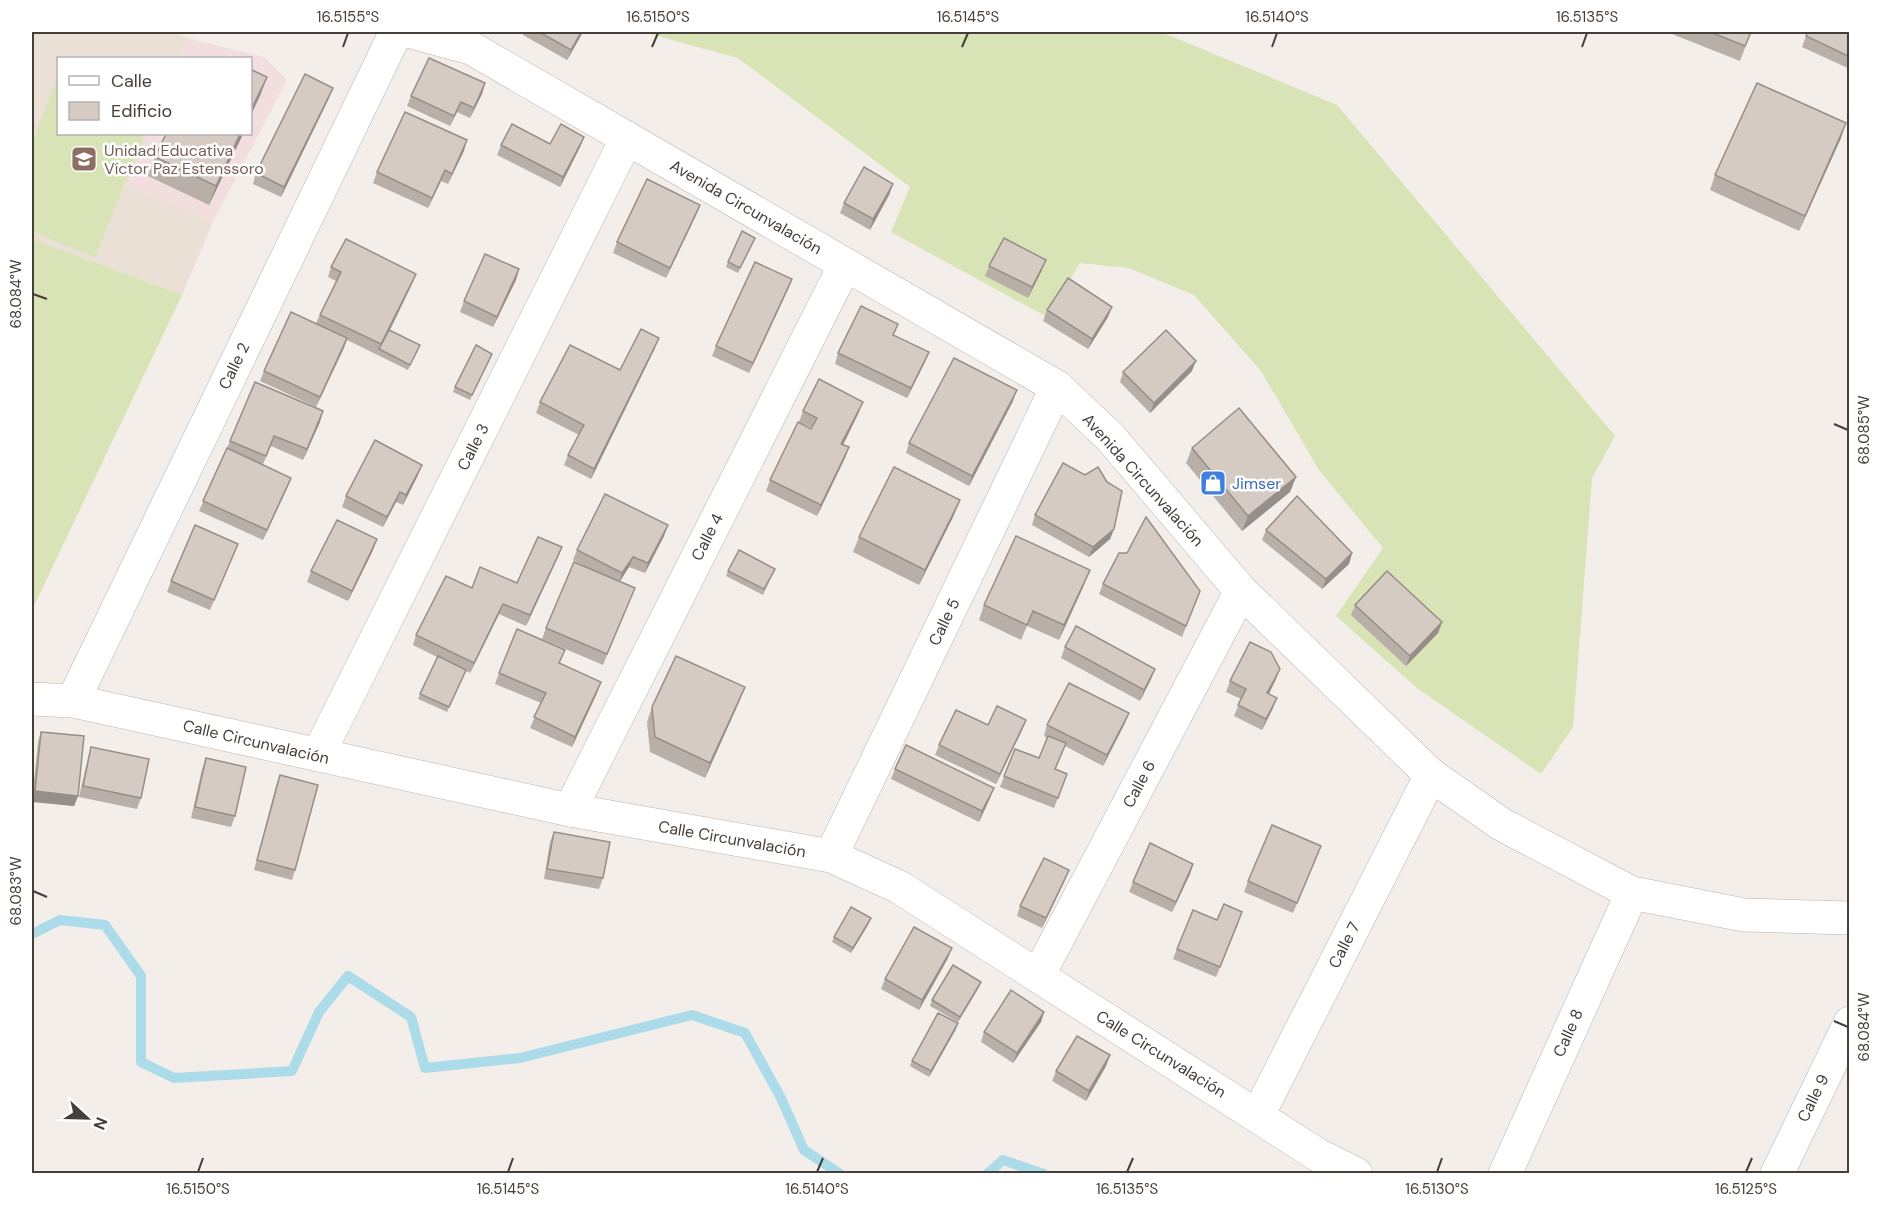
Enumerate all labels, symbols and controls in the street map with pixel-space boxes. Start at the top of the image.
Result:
text: 16.5155°S [317,7,380,27]
text: 16.5150°S [626,7,690,27]
text: 16.5145°S [937,7,1000,27]
text: 16.5140°S [1245,7,1309,27]
text: 16.5135°S [1556,7,1618,27]
legend [57,57,252,135]
text: Calle [111,69,152,93]
text: Edificio [111,99,172,123]
place label: Unidad Educativa Víctor Paz Estenssoro [104,140,264,179]
school or university icon: Unidad Educativa Víctor Paz Estenssoro [69,144,99,174]
street label: Avenida Circunvalación [666,155,826,259]
text: 68.084°W [6,259,26,329]
street label: Calle 2 [214,339,254,393]
text: 68.085°W [1854,395,1874,465]
street label: Avenida Circunvalación [1078,409,1208,551]
street label: Calle 3 [452,420,494,474]
shop icon: Jimser [1198,468,1228,498]
place label: Jimser [1232,473,1281,494]
street label: Calle 4 [686,510,728,564]
street label: Calle 5 [924,595,964,649]
street label: Calle Circunvalación [181,715,331,769]
street label: Calle 6 [1118,757,1160,811]
street label: Calle Circunvalación [657,816,807,862]
text: 68.083°W [6,856,26,925]
street label: Calle 7 [1323,918,1365,972]
text: 68.084°W [1854,992,1874,1062]
street label: Calle Circunvalación [1092,1005,1230,1103]
street label: Calle 8 [1548,1006,1588,1060]
street label: Calle 9 [1792,1071,1834,1125]
north arrow [57,1088,117,1148]
text: N [89,1114,112,1133]
text: 16.5150°S [166,1179,230,1199]
text: 16.5145°S [477,1179,540,1199]
text: 16.5140°S [785,1179,849,1199]
text: 16.5135°S [1096,1179,1158,1199]
text: 16.5130°S [1405,1179,1469,1199]
text: 16.5125°S [1715,1179,1777,1199]

